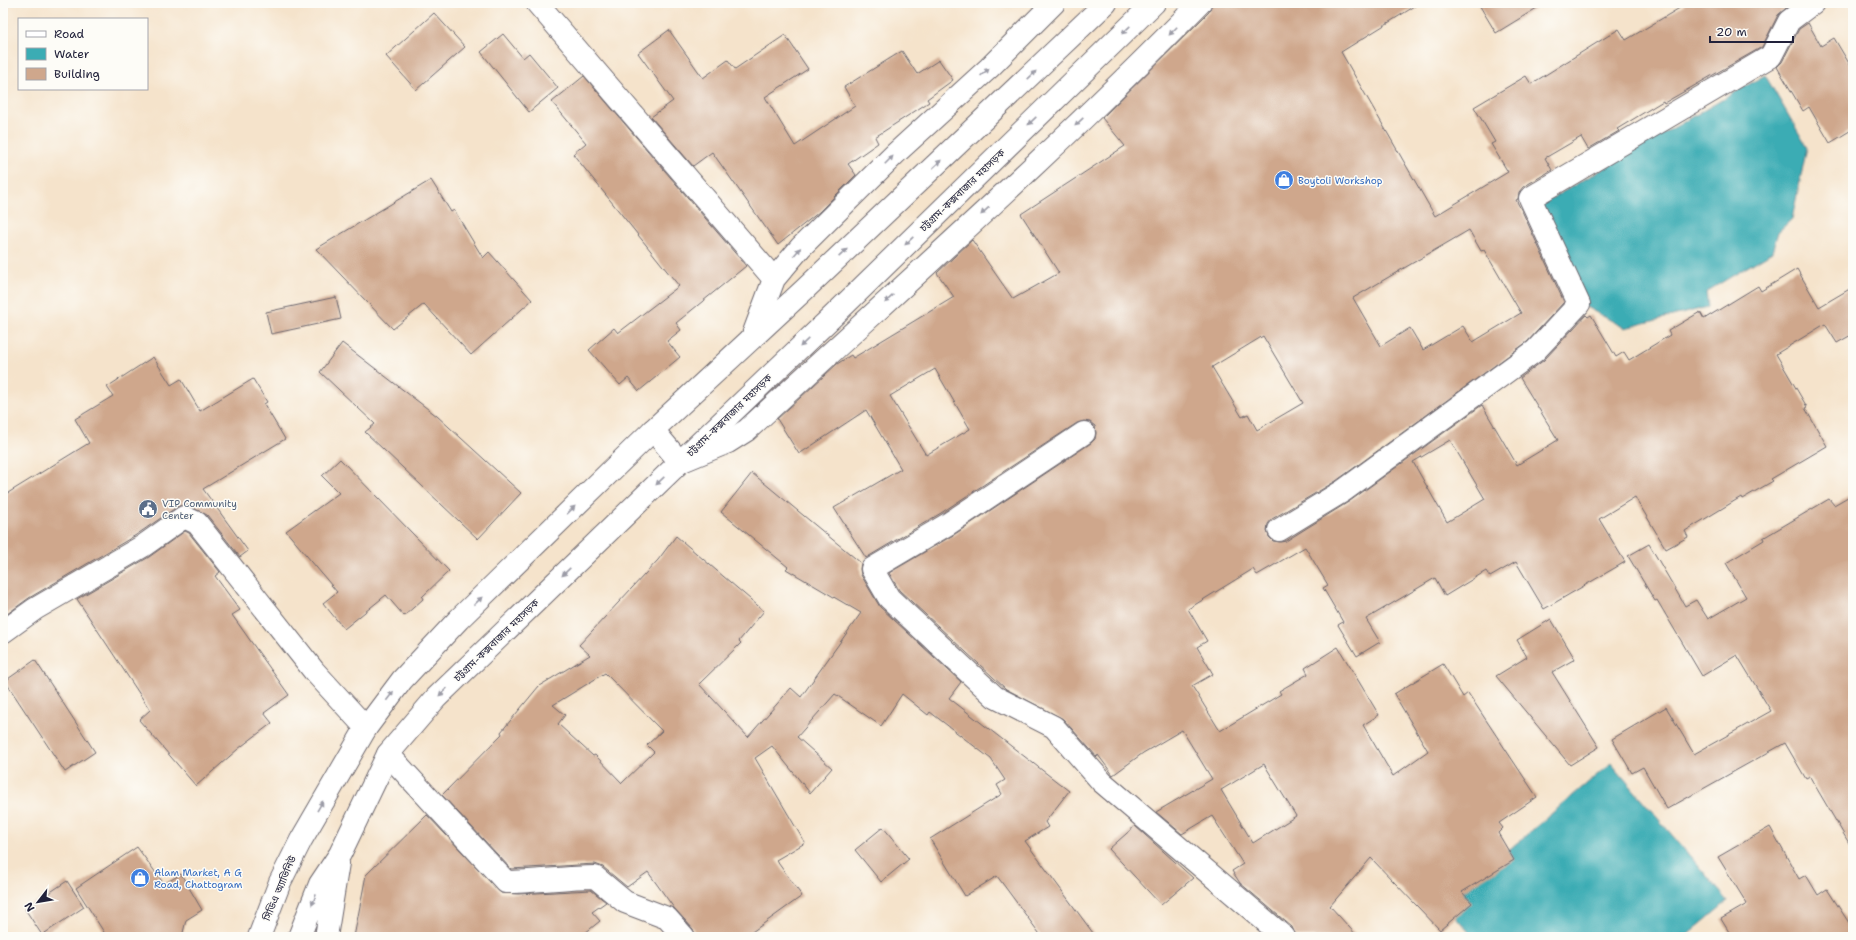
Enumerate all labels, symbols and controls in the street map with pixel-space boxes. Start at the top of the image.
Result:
legend [18,18,148,90]
scale bar [1710,18,1793,44]
text: 20 m [1716,24,1747,40]
one-way arrow [1121,25,1131,35]
text: Road [54,26,85,42]
one-way arrow [1168,26,1177,36]
text: Water [54,46,90,62]
text: Building [54,66,100,82]
one-way arrow [979,68,990,77]
one-way arrow [1027,70,1037,79]
one-way arrow [1027,116,1037,125]
one-way arrow [1074,117,1084,126]
street label: চট্টগ্রাম-কক্সবাজার মহাসড়ক [916,146,1008,235]
one-way arrow [884,155,894,165]
one-way arrow [933,160,942,169]
shop icon: Boytoli Workshop [1273,169,1295,191]
place label: Boytoli Workshop [1298,174,1383,187]
one-way arrow [980,206,990,216]
one-way arrow [904,236,914,246]
one-way arrow [792,247,801,257]
one-way arrow [838,249,848,258]
one-way arrow [884,294,894,303]
one-way arrow [799,338,809,348]
street label: চট্টগ্রাম-কক্সবাজার মহাসড়ক [683,371,775,460]
one-way arrow [655,476,665,486]
place label: VIP Community Center [162,497,237,522]
public building icon: VIP Community Center [137,498,159,520]
one-way arrow [566,505,576,515]
one-way arrow [561,567,571,577]
street label: চট্টগ্রাম-কক্সবাজার মহাসড়ক [450,596,542,685]
one-way arrow [473,596,483,606]
one-way arrow [438,687,448,697]
one-way arrow [386,691,394,702]
one-way arrow [317,800,324,812]
street label: সিডিএ অ্যাভিনিউ [260,853,299,923]
place label: Alam Market, A G Road, Chattogram [154,866,243,891]
shop icon: Alam Market, A G Road, Chattogram [129,867,151,889]
north arrow [18,882,58,922]
one-way arrow [310,894,316,906]
text: N [21,899,39,914]

